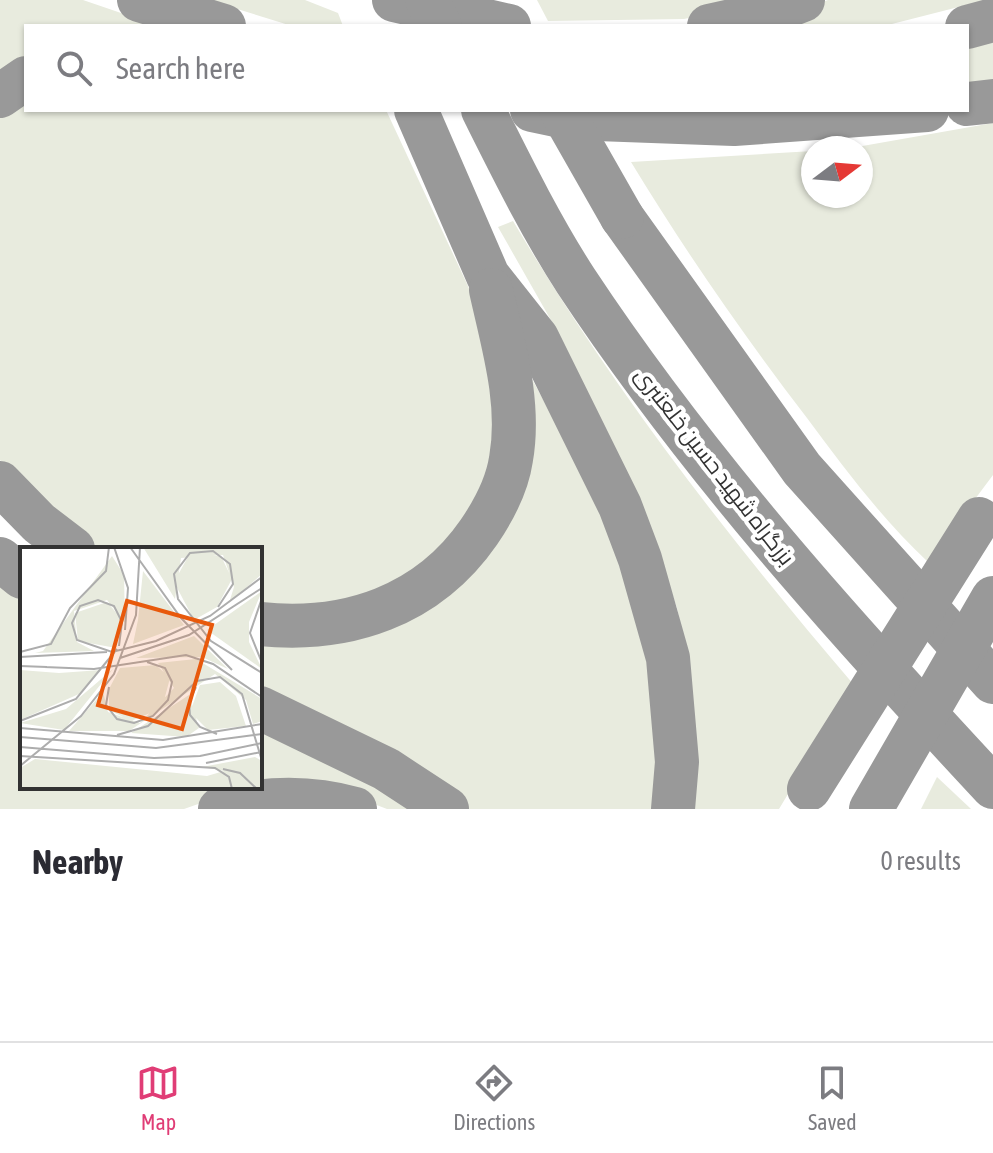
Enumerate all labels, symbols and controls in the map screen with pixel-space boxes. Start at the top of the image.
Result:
search box [24,24,969,112]
icon: search [52,46,96,90]
text: Search here [116,51,245,85]
north arrow [801,136,873,208]
street label: بزرگراه شهید حسین خلعتبری [629,362,800,571]
inset map [20,547,262,789]
text: Nearby [32,842,123,881]
text: 0 results [880,846,961,876]
tab: Map [136,1061,180,1135]
tab: Directions [453,1061,535,1135]
tab: Saved [808,1061,857,1135]

